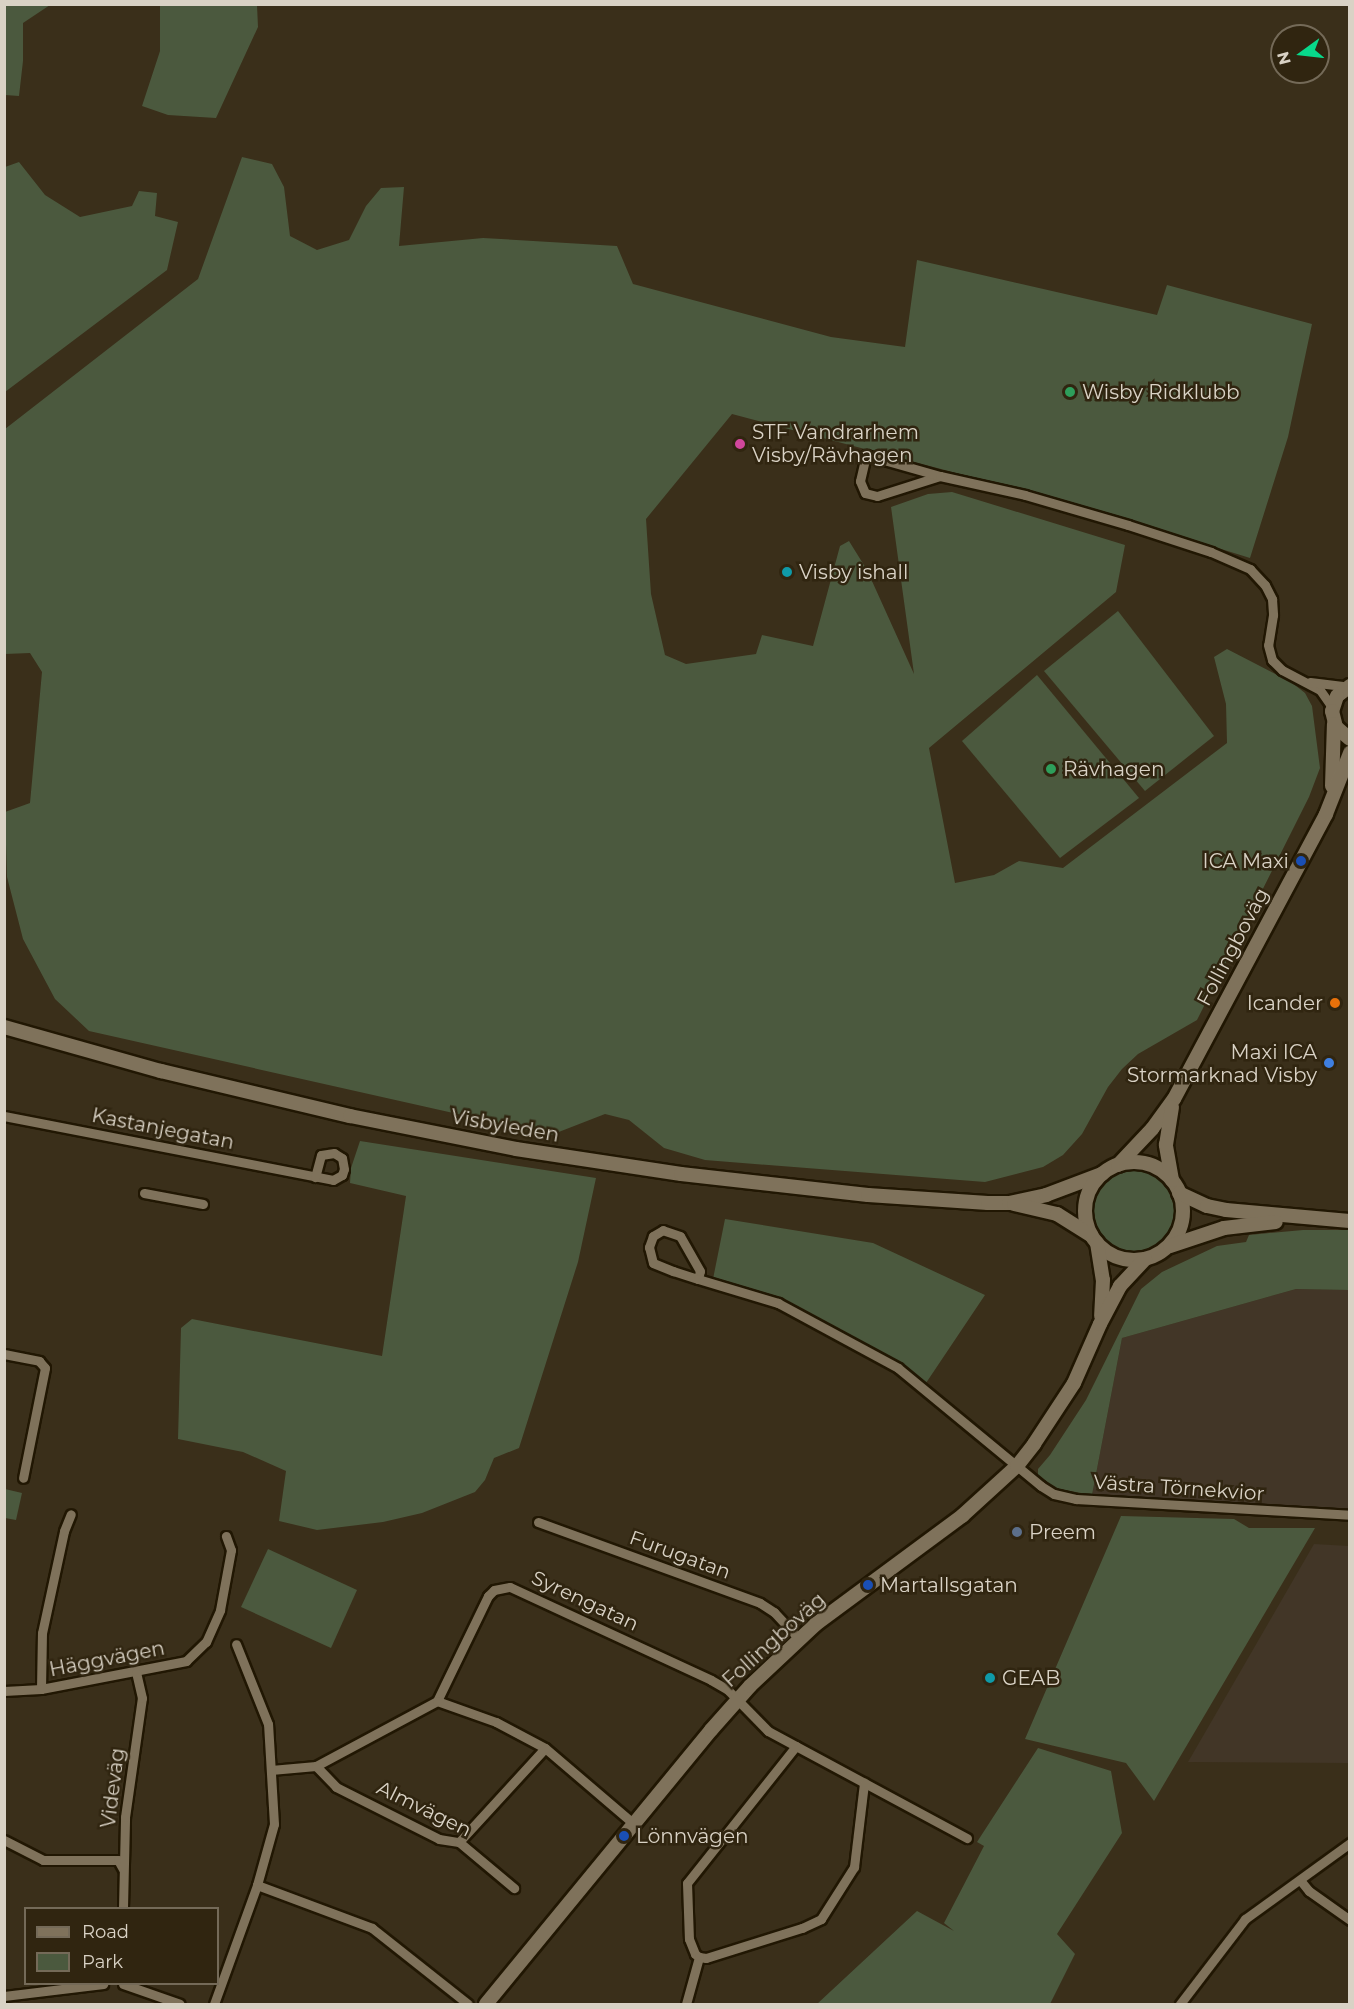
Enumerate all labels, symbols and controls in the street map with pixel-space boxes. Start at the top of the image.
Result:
north arrow [1270,24,1330,84]
text: N [1273,50,1295,67]
place label: Wisby Ridklubb [1082,380,1240,404]
marker: Wisby Ridklubb [1063,385,1077,399]
place label: STF Vandrarhem Visby/Rävhagen [752,420,919,467]
marker: STF Vandrarhem Visby/Rävhagen [733,437,747,451]
place label: Visby ishall [799,560,908,584]
marker: Visby ishall [780,565,794,579]
place label: Rävhagen [1063,757,1164,781]
marker: Rävhagen [1044,762,1058,776]
place label: ICA Maxi [1203,849,1289,873]
marker: ICA Maxi [1294,854,1308,868]
street label: Follingboväg [1192,884,1274,1010]
place label: Icander [1247,991,1323,1015]
marker: Icander [1328,996,1342,1010]
place label: Maxi ICA Stormarknad Visby [1127,1040,1317,1087]
marker: Maxi ICA Stormarknad Visby [1322,1056,1336,1070]
street label: Kastanjegatan [90,1103,236,1155]
street label: Visbyleden [449,1105,561,1147]
street label: Västra Törnekvior [1093,1470,1265,1506]
place label: Preem [1029,1520,1096,1544]
marker: Preem [1010,1525,1024,1539]
street label: Furugatan [626,1526,734,1584]
street label: Syrengatan [528,1566,642,1636]
place label: Martallsgatan [880,1573,1018,1597]
marker: Martallsgatan [861,1578,875,1592]
street label: Follingboväg [718,1588,830,1692]
street label: Häggvägen [47,1636,167,1682]
place label: GEAB [1002,1666,1060,1690]
marker: GEAB [983,1671,997,1685]
street label: Videväg [96,1747,130,1829]
street label: Almvägen [373,1776,475,1842]
place label: Lönnvägen [636,1824,749,1848]
marker: Lönnvägen [617,1829,631,1843]
legend [24,1907,219,1985]
text: Road [82,1921,129,1943]
text: Park [82,1951,123,1973]

